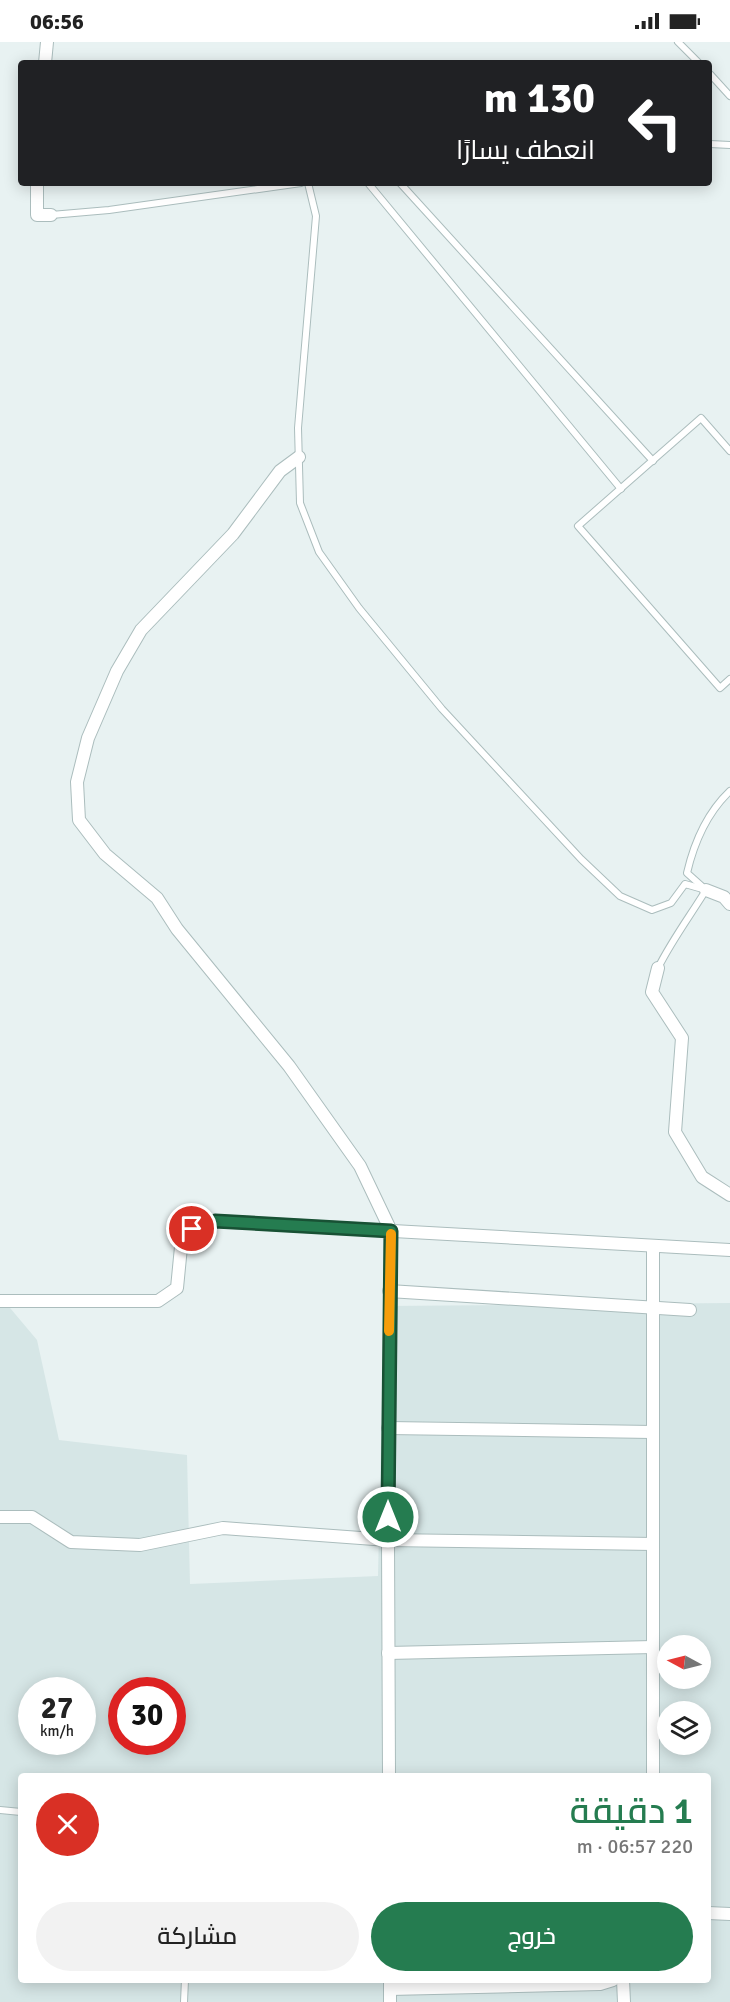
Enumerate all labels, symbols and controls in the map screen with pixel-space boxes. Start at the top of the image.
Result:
text: 06:56 [30,8,84,35]
text: 130 m [484,73,595,124]
icon: left [616,84,694,162]
text: انعطف يسارًا [456,134,595,167]
pin [166,1203,217,1254]
icon: arrive [175,1212,208,1245]
position arrow [356,1485,420,1549]
north arrow [657,1635,711,1689]
map controls [657,1635,711,1755]
speed limit sign: 30 [108,1677,186,1755]
text: 27 [41,1690,73,1727]
button: layers [657,1701,711,1755]
text: km/h [40,1722,74,1740]
text: 1 دقيقة [570,1789,693,1834]
button: close [36,1793,99,1856]
text: 220 m · 06:57 [577,1834,693,1859]
button: مشاركة [36,1902,359,1971]
button: خروج [371,1902,693,1971]

